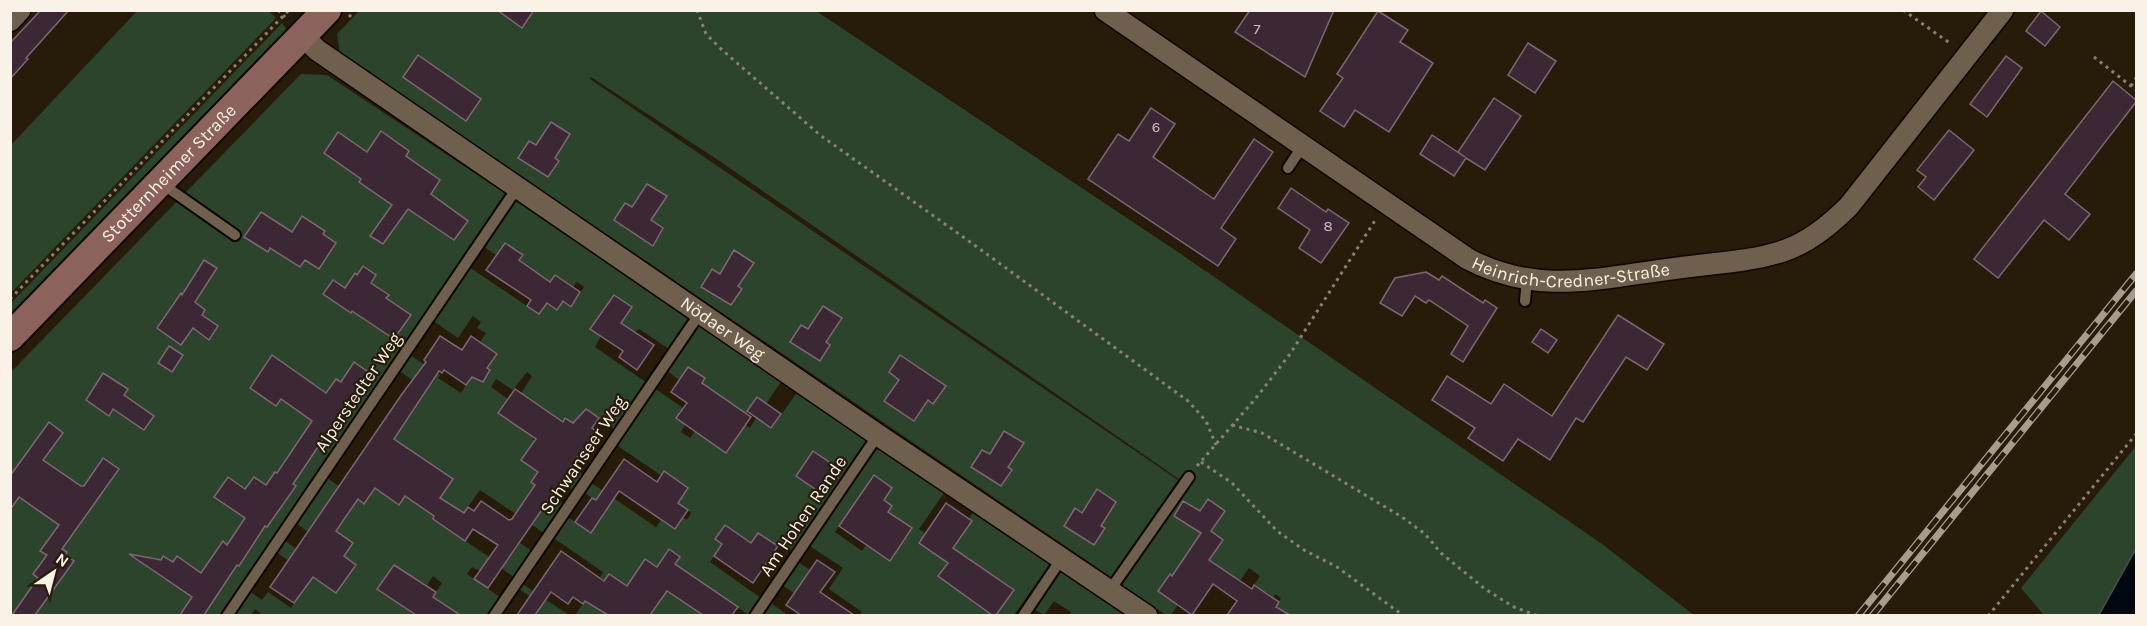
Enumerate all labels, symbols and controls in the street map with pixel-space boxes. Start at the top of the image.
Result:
house number: 7 [1253,20,1261,38]
street label: Stotternheimer Straße [97,99,241,247]
house number: 6 [1152,118,1160,136]
house number: 8 [1323,217,1333,235]
street label: Heinrich-Credner-Straße [1468,252,1671,292]
street label: Nödaer Weg [676,292,769,365]
street label: Alperstedter Weg [310,328,406,456]
street label: Schwanseer Weg [535,391,631,519]
street label: Am Hohen Rande [755,452,851,580]
north arrow [24,542,84,602]
text: N [52,549,72,571]

